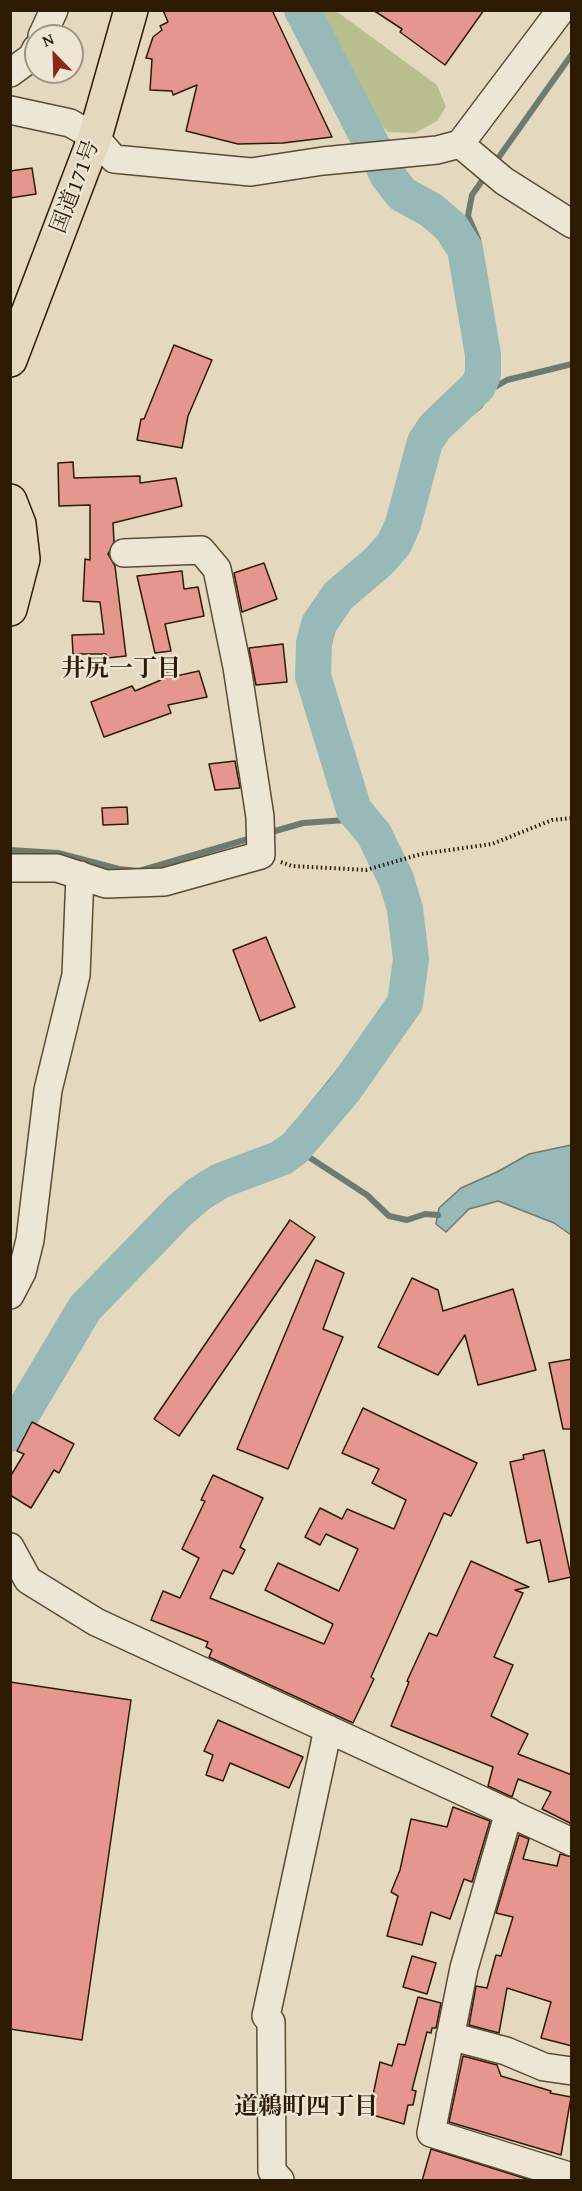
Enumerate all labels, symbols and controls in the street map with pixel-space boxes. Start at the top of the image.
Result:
north arrow [24,24,84,84]
text: N [38,26,57,52]
street label: 国道171号 [46,137,106,237]
district label: 井尻一丁目 [61,656,181,684]
district label: 道鵜町四丁目 [234,2094,378,2122]

